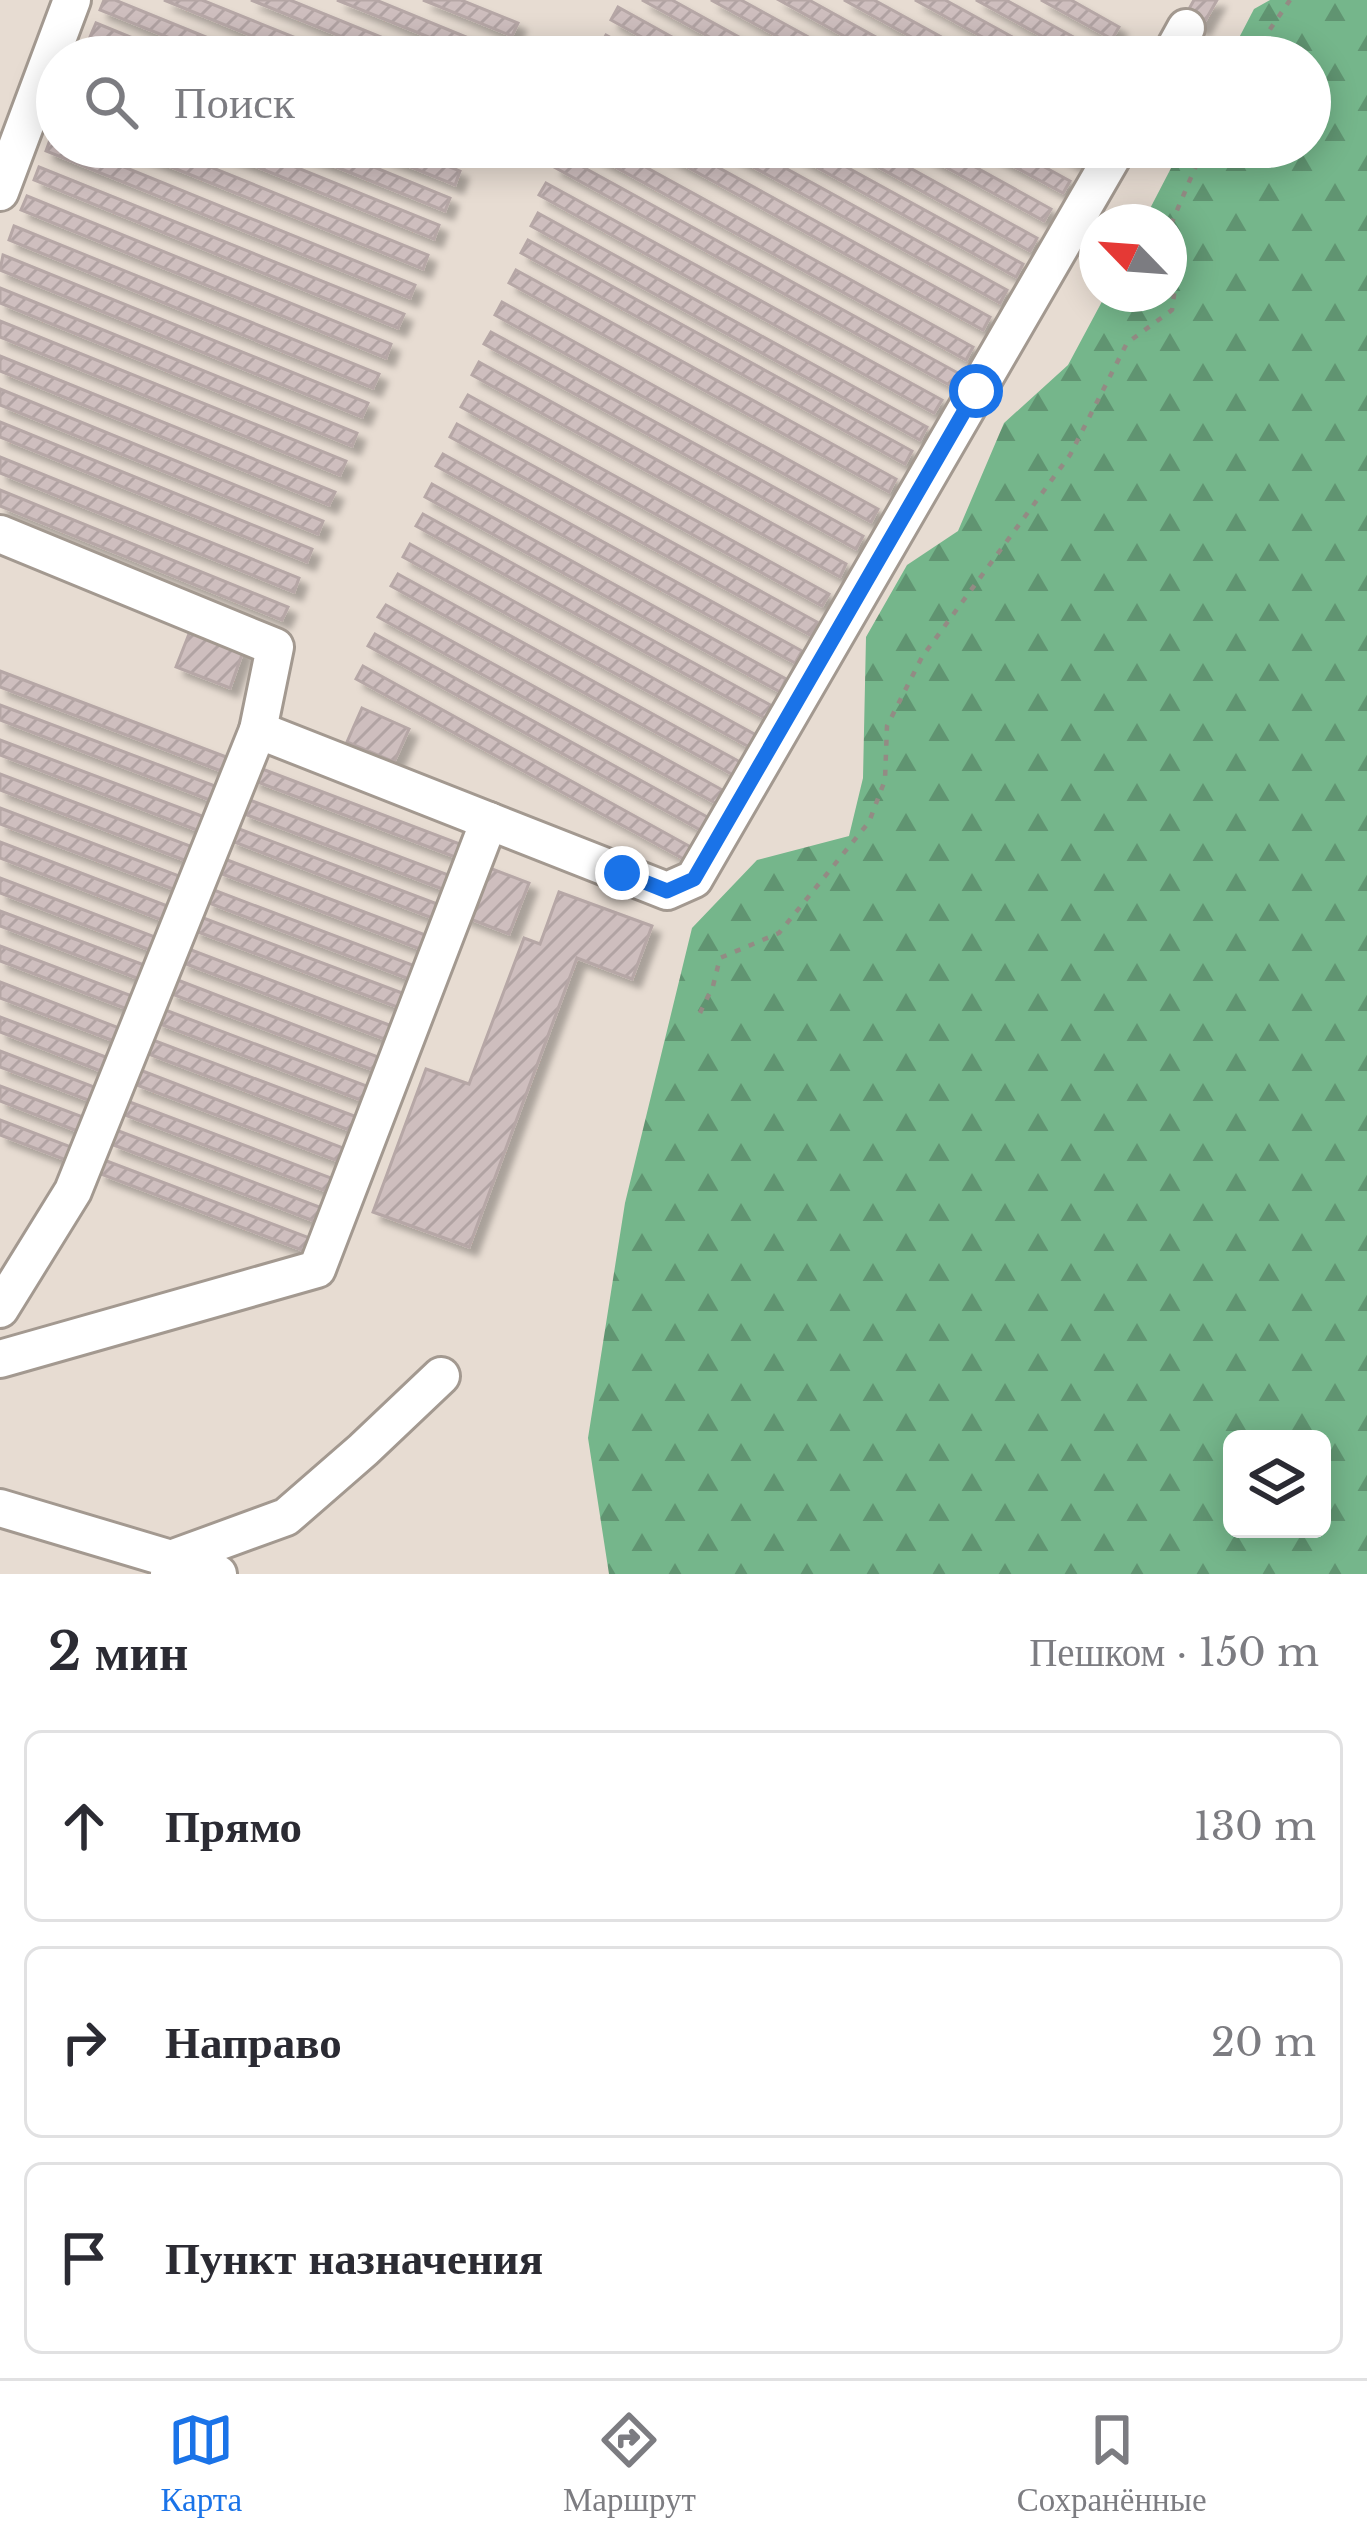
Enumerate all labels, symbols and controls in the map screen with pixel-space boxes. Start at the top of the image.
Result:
search box [36,36,1331,168]
icon: search [78,69,144,135]
text: Поиск [174,74,295,130]
north arrow [1079,204,1187,312]
route start [949,364,1003,418]
route end [595,846,649,900]
map controls [1223,1430,1331,1538]
button: layers [1223,1430,1331,1538]
text: 2 мин [48,1621,188,1684]
text: Пешком · 150 m [1029,1628,1319,1677]
icon: ahead [51,1793,117,1859]
text: Прямо [165,1798,302,1854]
text: 130 m [1194,1802,1316,1851]
icon: right [51,2009,117,2075]
text: Направо [165,2014,342,2070]
text: 20 m [1211,2018,1316,2067]
icon: arrive [51,2225,117,2291]
text: Пункт назначения [165,2230,543,2286]
tab: Карта [160,2407,242,2520]
tab: Маршрут [563,2407,696,2520]
tab: Сохранённые [1017,2407,1207,2520]

